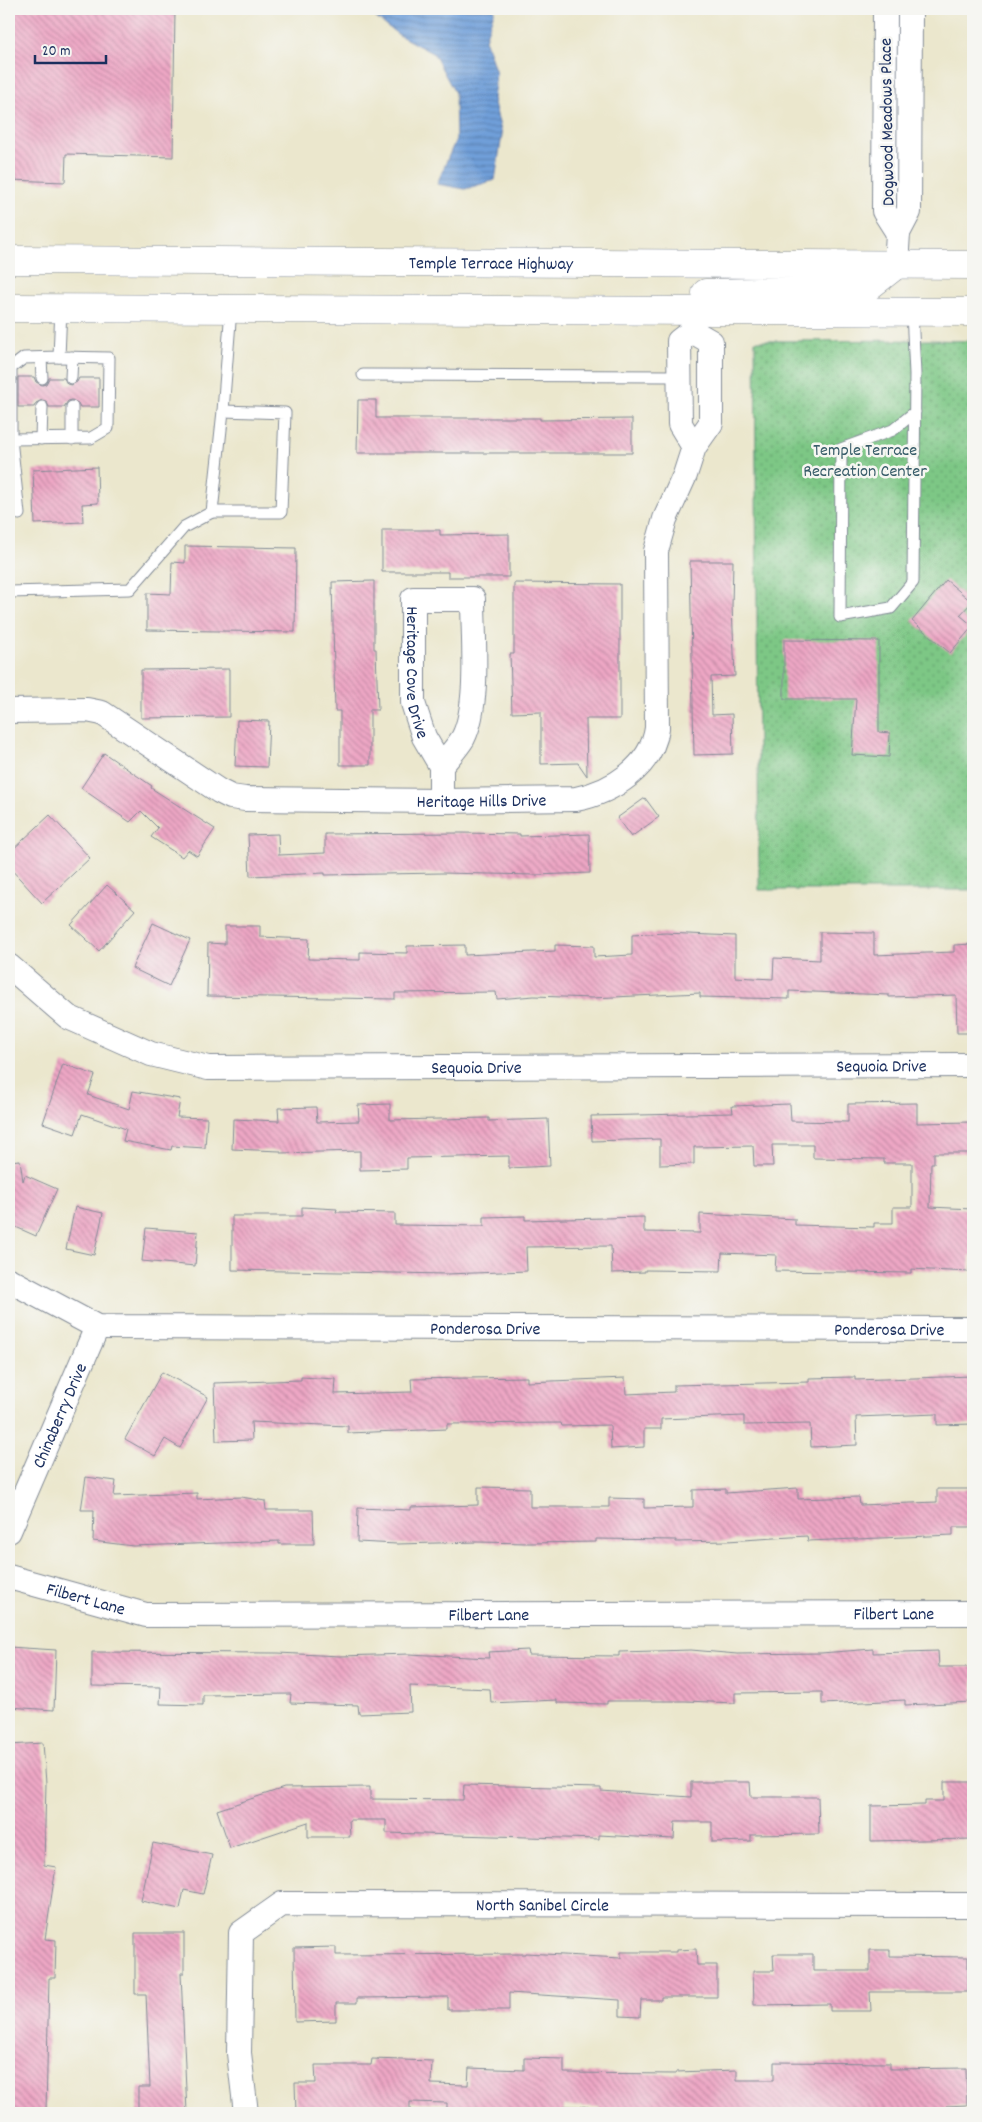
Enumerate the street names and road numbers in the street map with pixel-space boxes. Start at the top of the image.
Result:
street label: Dogwood Meadows Place [875,38,902,206]
street label: Temple Terrace Highway [409,252,574,278]
street label: Heritage Cove Drive [398,606,434,742]
street label: Heritage Hills Drive [417,789,547,816]
street label: Sequoia Drive [836,1055,927,1081]
street label: Sequoia Drive [431,1057,522,1082]
street label: Ponderosa Drive [430,1318,541,1343]
street label: Ponderosa Drive [834,1319,945,1344]
street label: Chinaberry Drive [27,1360,95,1473]
street label: Filbert Lane [43,1578,128,1624]
street label: Filbert Lane [853,1603,934,1628]
street label: Filbert Lane [448,1604,529,1629]
street label: North Sanibel Circle [476,1894,609,1919]

